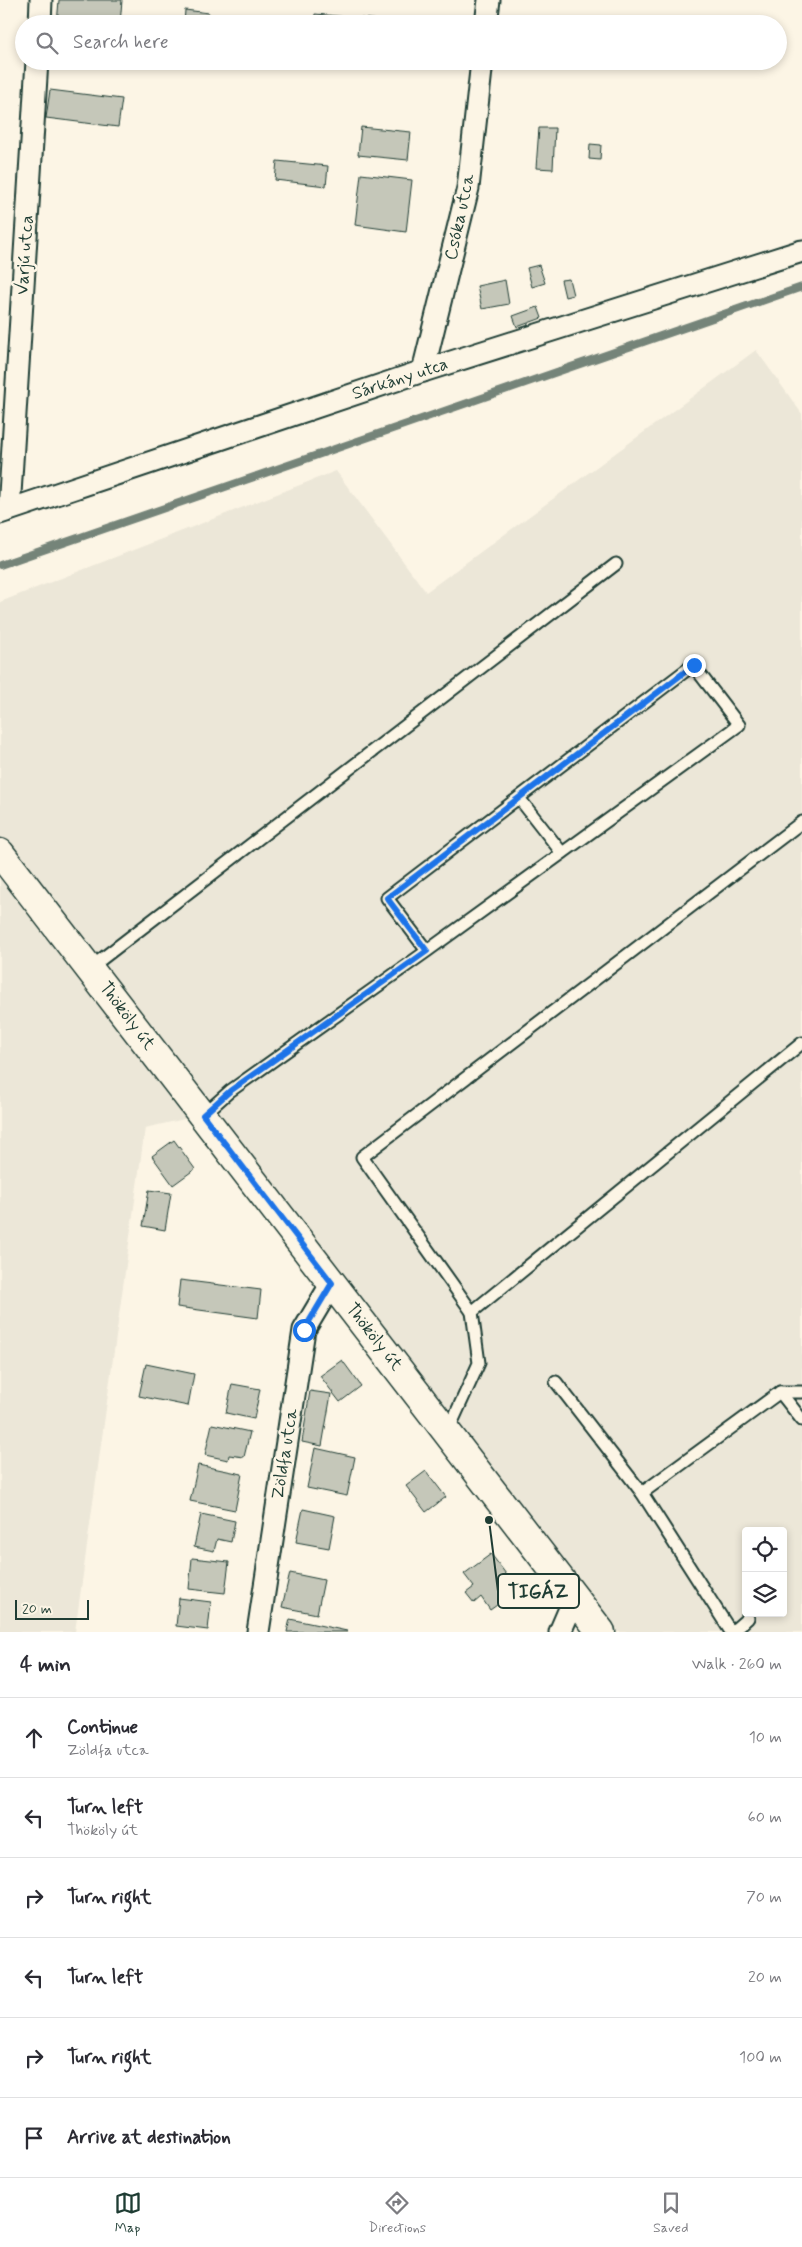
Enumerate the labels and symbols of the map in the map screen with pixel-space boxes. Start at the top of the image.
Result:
street label: Csóka utca [439,171,481,262]
street label: Varjú utca [10,214,40,296]
street label: Sárkány utca [349,352,451,406]
route end [683,654,706,677]
street label: Thököly út [93,977,161,1056]
street label: Thököly út [340,1298,408,1376]
route start [293,1319,316,1342]
street label: Zöldfa utca [266,1407,304,1501]
callout: TIGÁZ [498,1574,579,1608]
text: TIGÁZ [508,1579,569,1605]
scale bar [15,1597,89,1620]

